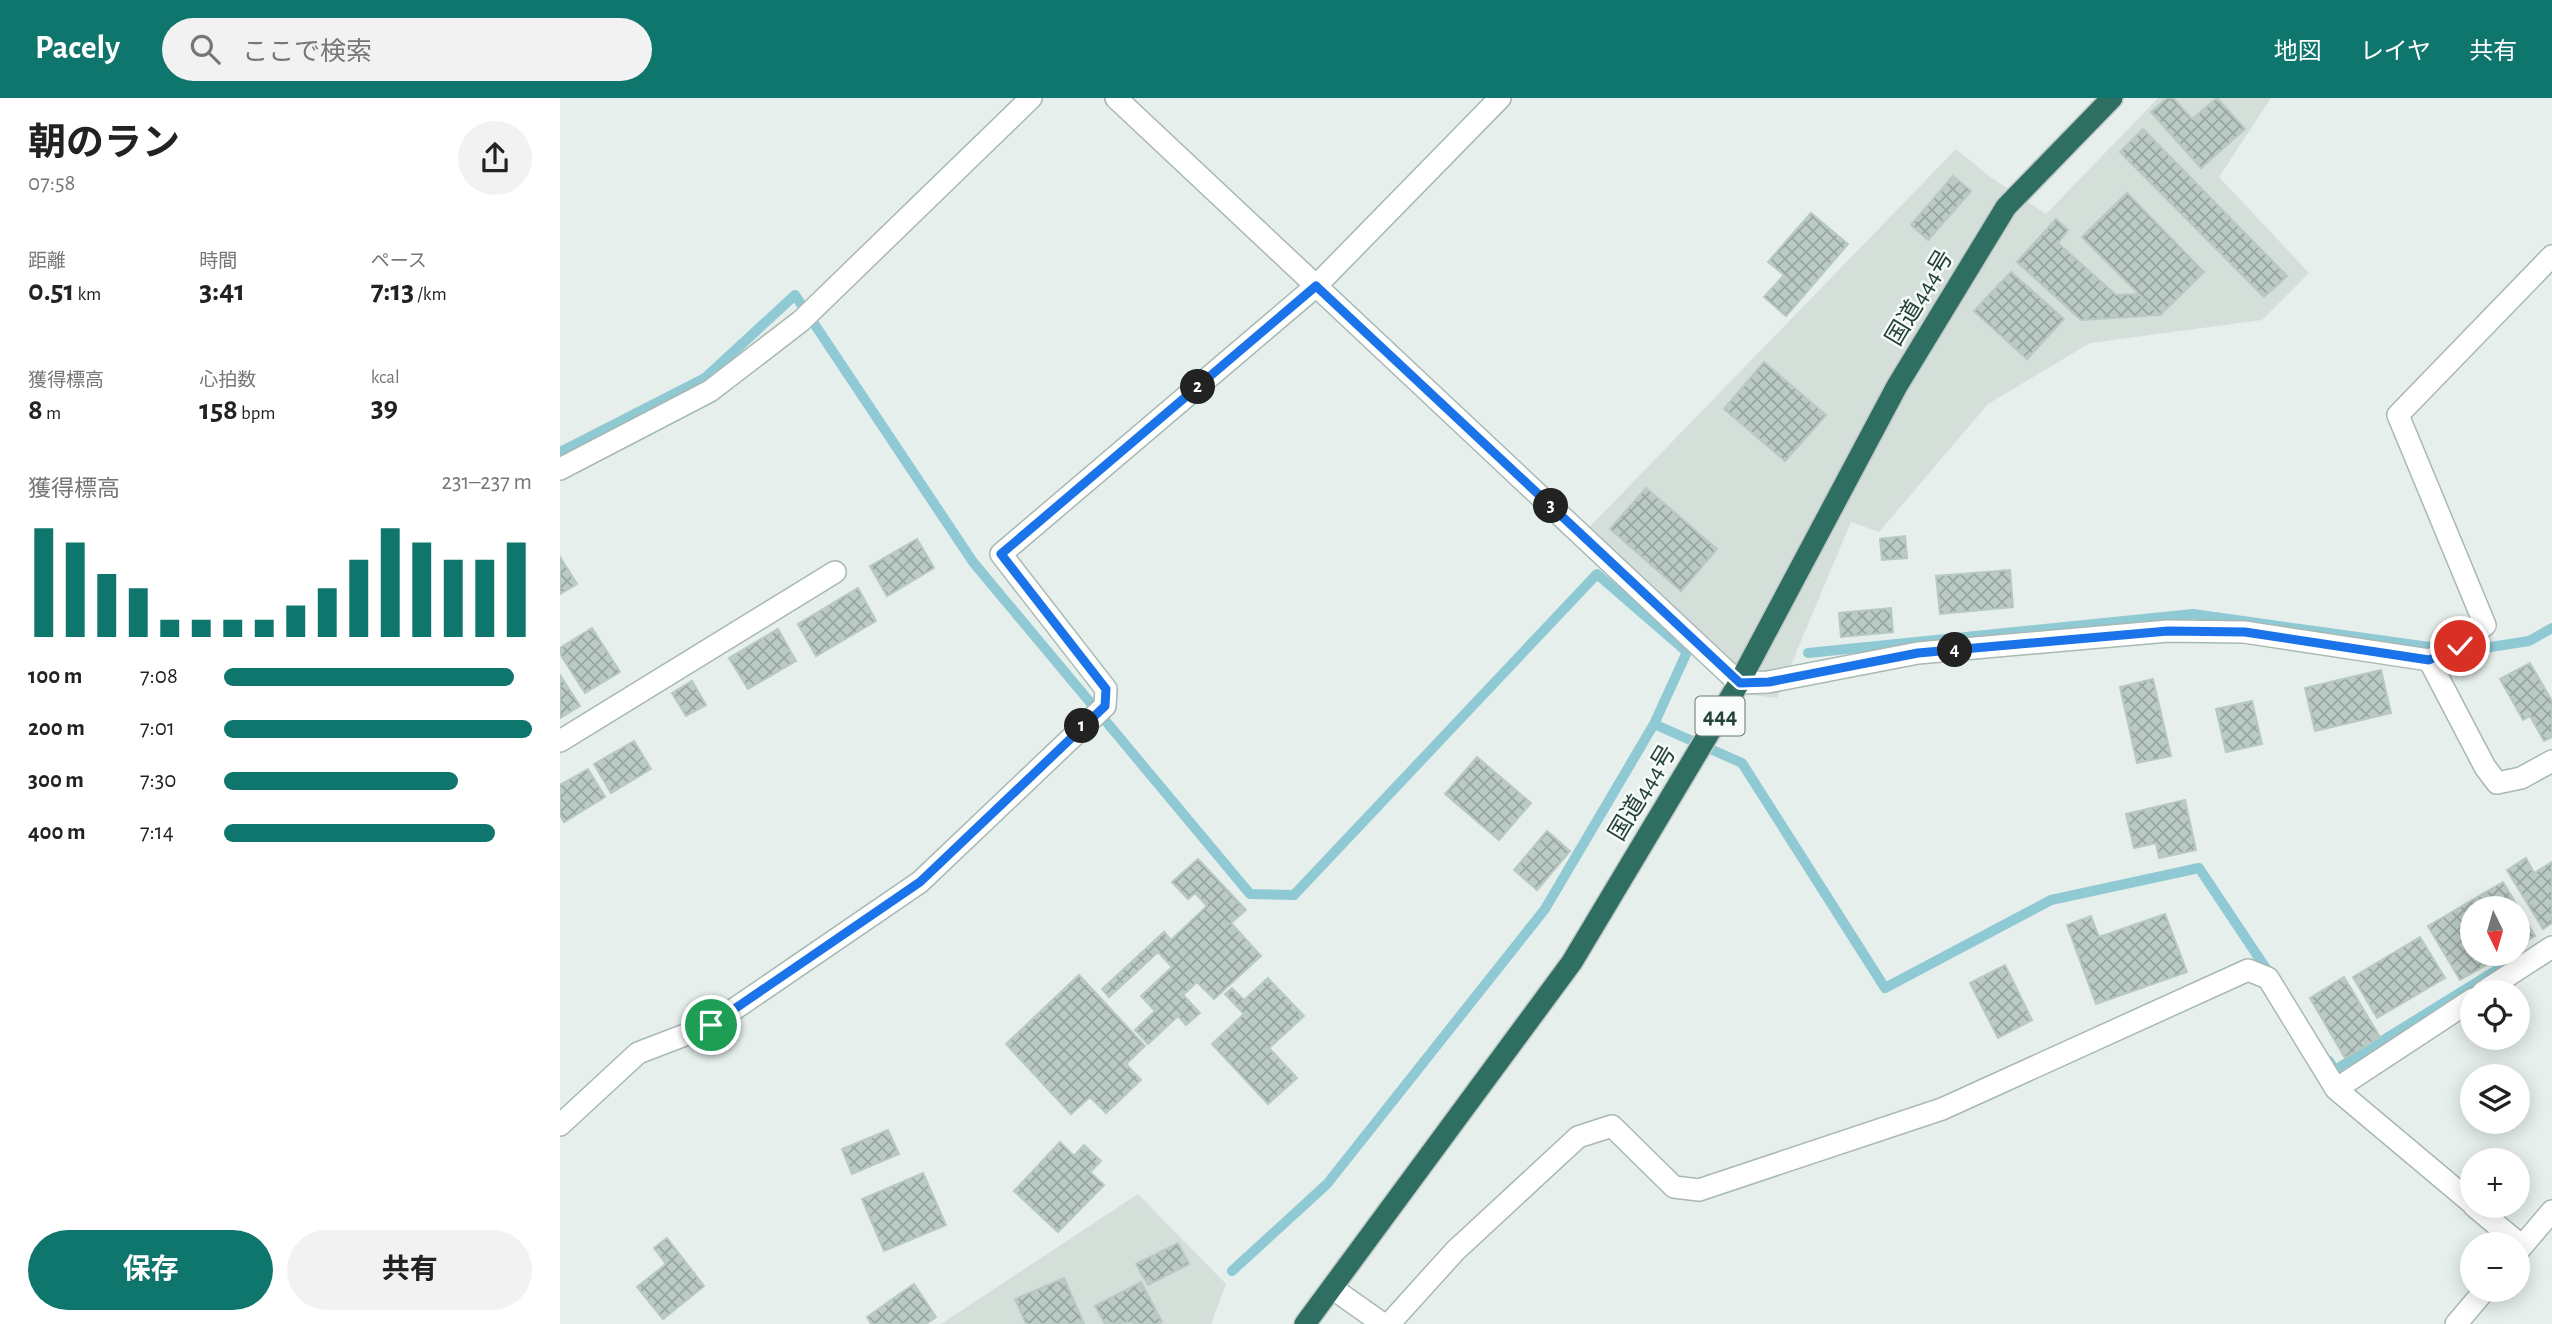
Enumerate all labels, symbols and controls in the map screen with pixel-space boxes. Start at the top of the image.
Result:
search box [162,18,652,81]
icon: search [186,30,224,68]
text: Pacely [35,32,120,65]
text: ここで検索 [242,39,372,65]
text: 地図 [2274,40,2322,64]
text: レイヤ [2360,40,2431,64]
text: 共有 [2469,40,2517,64]
button: share [458,121,532,195]
text: 朝のラン [28,125,180,163]
text: 07:58 [28,172,76,195]
street label: 国道444号 [1881,245,1958,350]
text: 距離 [28,252,66,271]
text: 時間 [199,252,237,271]
text: ペース [371,252,427,271]
text: 0.51 [28,276,74,306]
text: 3:41 [199,276,245,306]
text: 7:13 [371,276,414,306]
text: km [74,285,101,304]
text: /km [414,285,447,304]
text: kcal [371,368,400,387]
pin: 2 [1180,370,1216,404]
text: 獲得標高 [28,371,104,390]
text: 心拍数 [199,371,256,390]
text: 2 [1193,377,1202,396]
text: 39 [371,392,398,422]
text: 8 [28,395,43,425]
text: 158 [199,395,238,425]
text: m [43,404,61,423]
text: bpm [238,404,275,423]
text: 231–237 m [441,471,532,494]
text: 獲得標高 [28,478,120,501]
pin: 3 [1534,488,1569,524]
text: 3 [1546,496,1555,515]
pin [2430,616,2490,676]
icon: check [2441,627,2479,665]
pin: 4 [1938,632,1972,668]
text: 4 [1950,640,1959,659]
text: 100 m [28,665,82,688]
text: 7:08 [140,665,178,688]
road number: 444 [1696,696,1744,736]
pin: 1 [1064,708,1100,744]
text: 1 [1078,716,1085,735]
text: 200 m [28,717,85,740]
text: 7:01 [140,717,175,740]
street label: 国道444号 [1604,740,1681,845]
text: 300 m [28,769,84,792]
text: 7:30 [140,769,176,792]
text: 400 m [28,821,86,844]
text: 7:14 [140,821,174,844]
north arrow [2460,896,2530,966]
map controls [2460,896,2530,1302]
button: locate [2460,980,2530,1050]
pin [681,995,741,1055]
icon: arrive [692,1006,730,1044]
button: layers [2460,1064,2530,1134]
button: + [2460,1148,2530,1218]
button: 保存 [28,1230,273,1310]
button: 共有 [287,1230,532,1310]
button: − [2460,1232,2530,1302]

